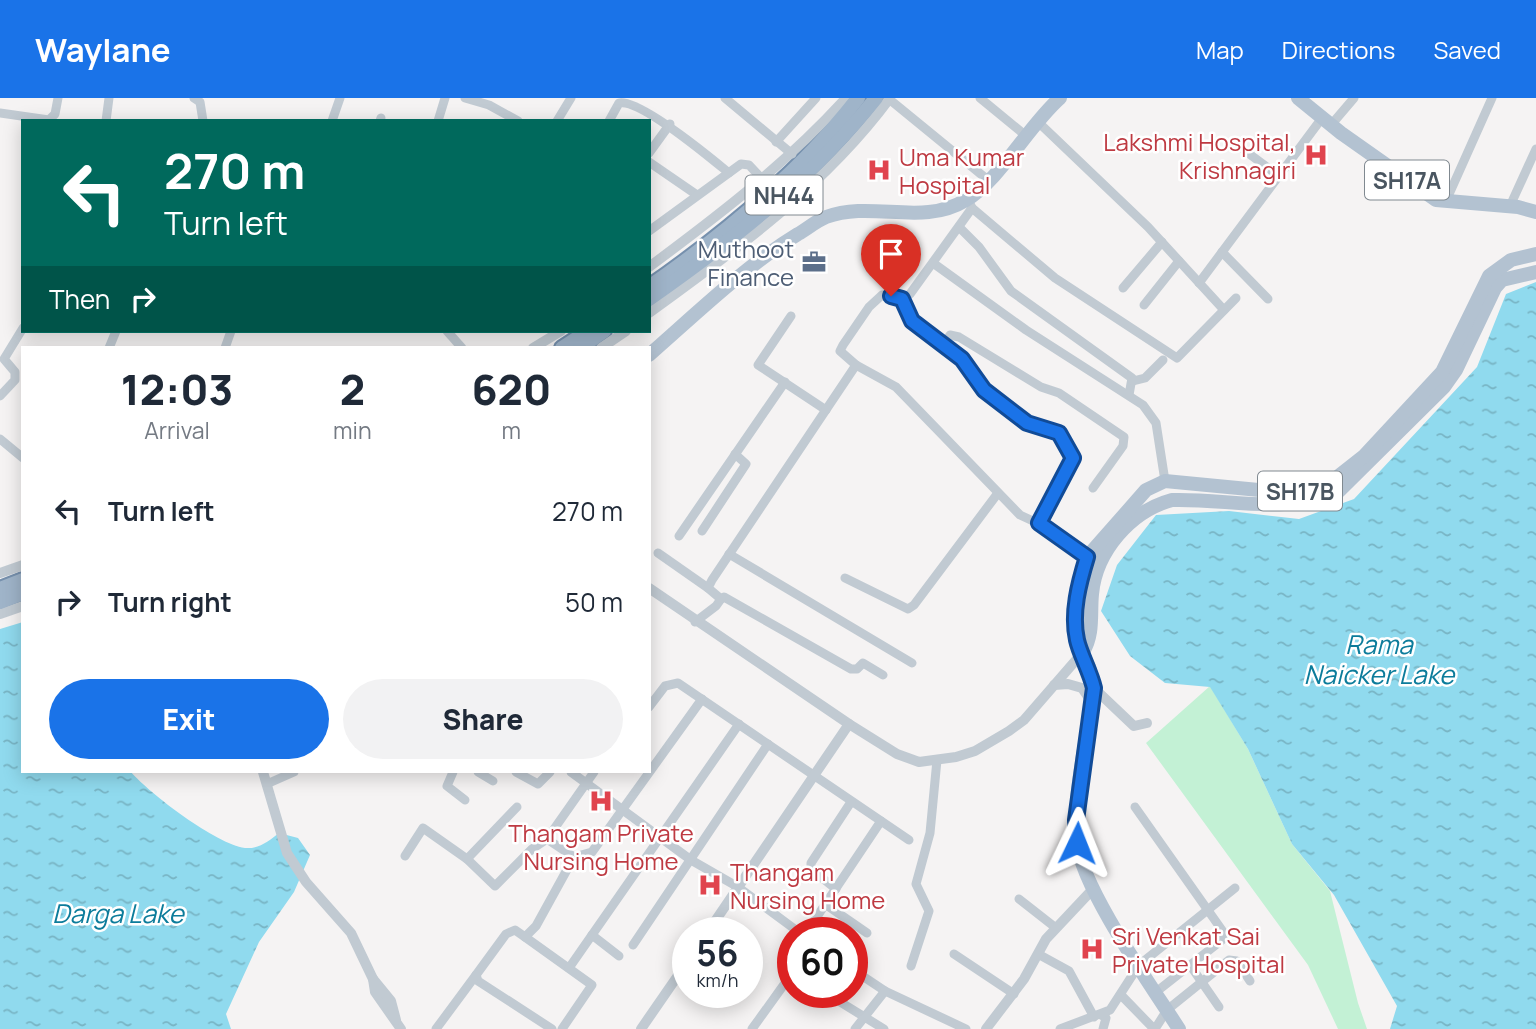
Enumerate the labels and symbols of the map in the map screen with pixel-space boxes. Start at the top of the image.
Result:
place label: Lakshmi Hospital, Krishnagiri [1103,125,1296,186]
place label: Uma Kumar Hospital [899,140,1025,201]
hospital icon: Lakshmi Hospital, Krishnagiri [1302,141,1330,169]
hospital icon: Uma Kumar Hospital [865,156,893,184]
road number: SH17A [1365,160,1449,200]
road number: NH44 [746,176,822,214]
pin [861,224,921,296]
place label: Muthoot Finance [698,232,794,293]
office icon: Muthoot Finance [800,248,828,276]
road number: SH17B [1258,472,1342,510]
water label: Rama Naicker Lake [1304,626,1456,692]
hospital icon: Thangam Private Nursing Home [587,787,615,815]
position arrow [1040,806,1114,880]
place label: Thangam Private Nursing Home [508,816,694,877]
place label: Thangam Nursing Home [730,855,885,916]
hospital icon: Thangam Nursing Home [696,871,724,899]
water label: Darga Lake [52,895,185,931]
speed limit sign: 60 [777,917,868,1008]
place label: Sri Venkat Sai Private Hospital [1112,919,1285,980]
hospital icon: Sri Venkat Sai Private Hospital [1078,935,1106,963]

